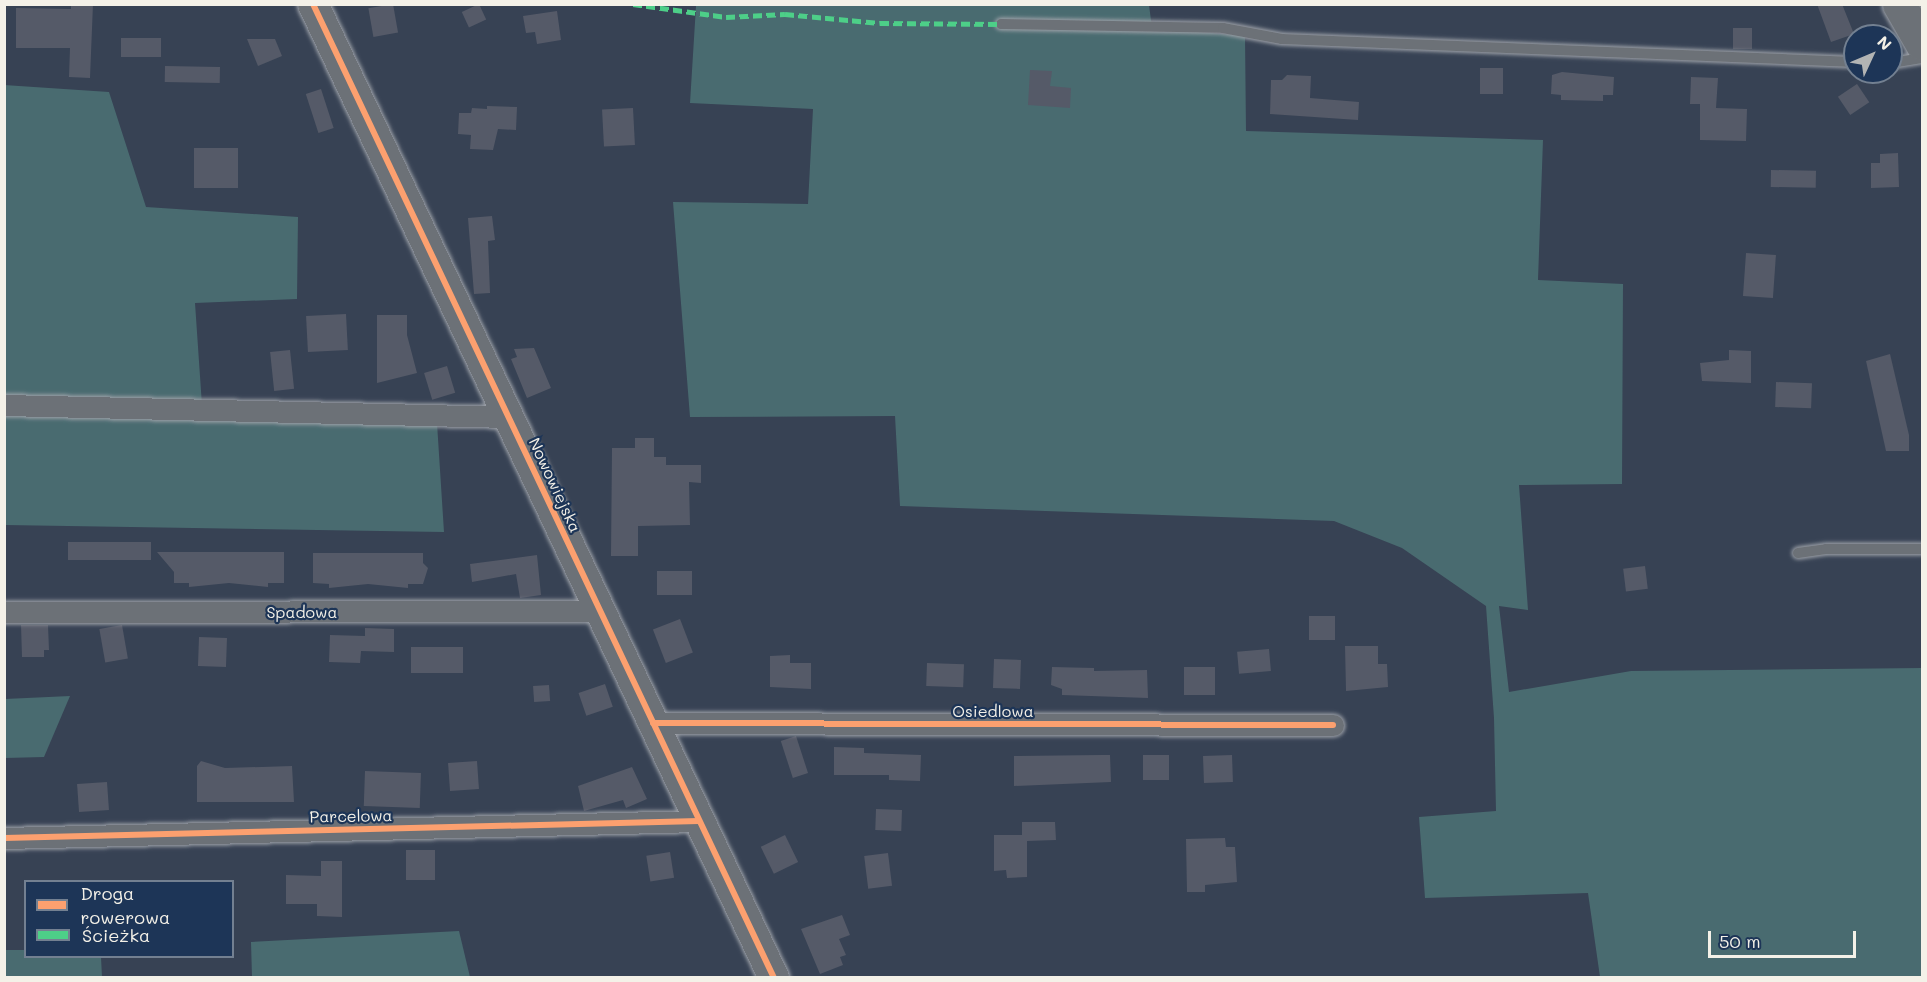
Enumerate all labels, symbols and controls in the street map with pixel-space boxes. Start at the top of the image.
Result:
north arrow [1843,24,1903,84]
text: N [1873,31,1897,54]
street label: Nowowiejska [525,435,585,535]
street label: Spadowa [267,602,337,622]
street label: Osiedlowa [952,701,1034,721]
street label: Parcelowa [309,806,393,826]
legend [24,880,234,958]
text: Droga rowerowa [80,881,170,929]
scale bar [1711,919,1860,957]
text: Ścieżka [82,923,150,947]
text: 50 m [1719,929,1761,953]

